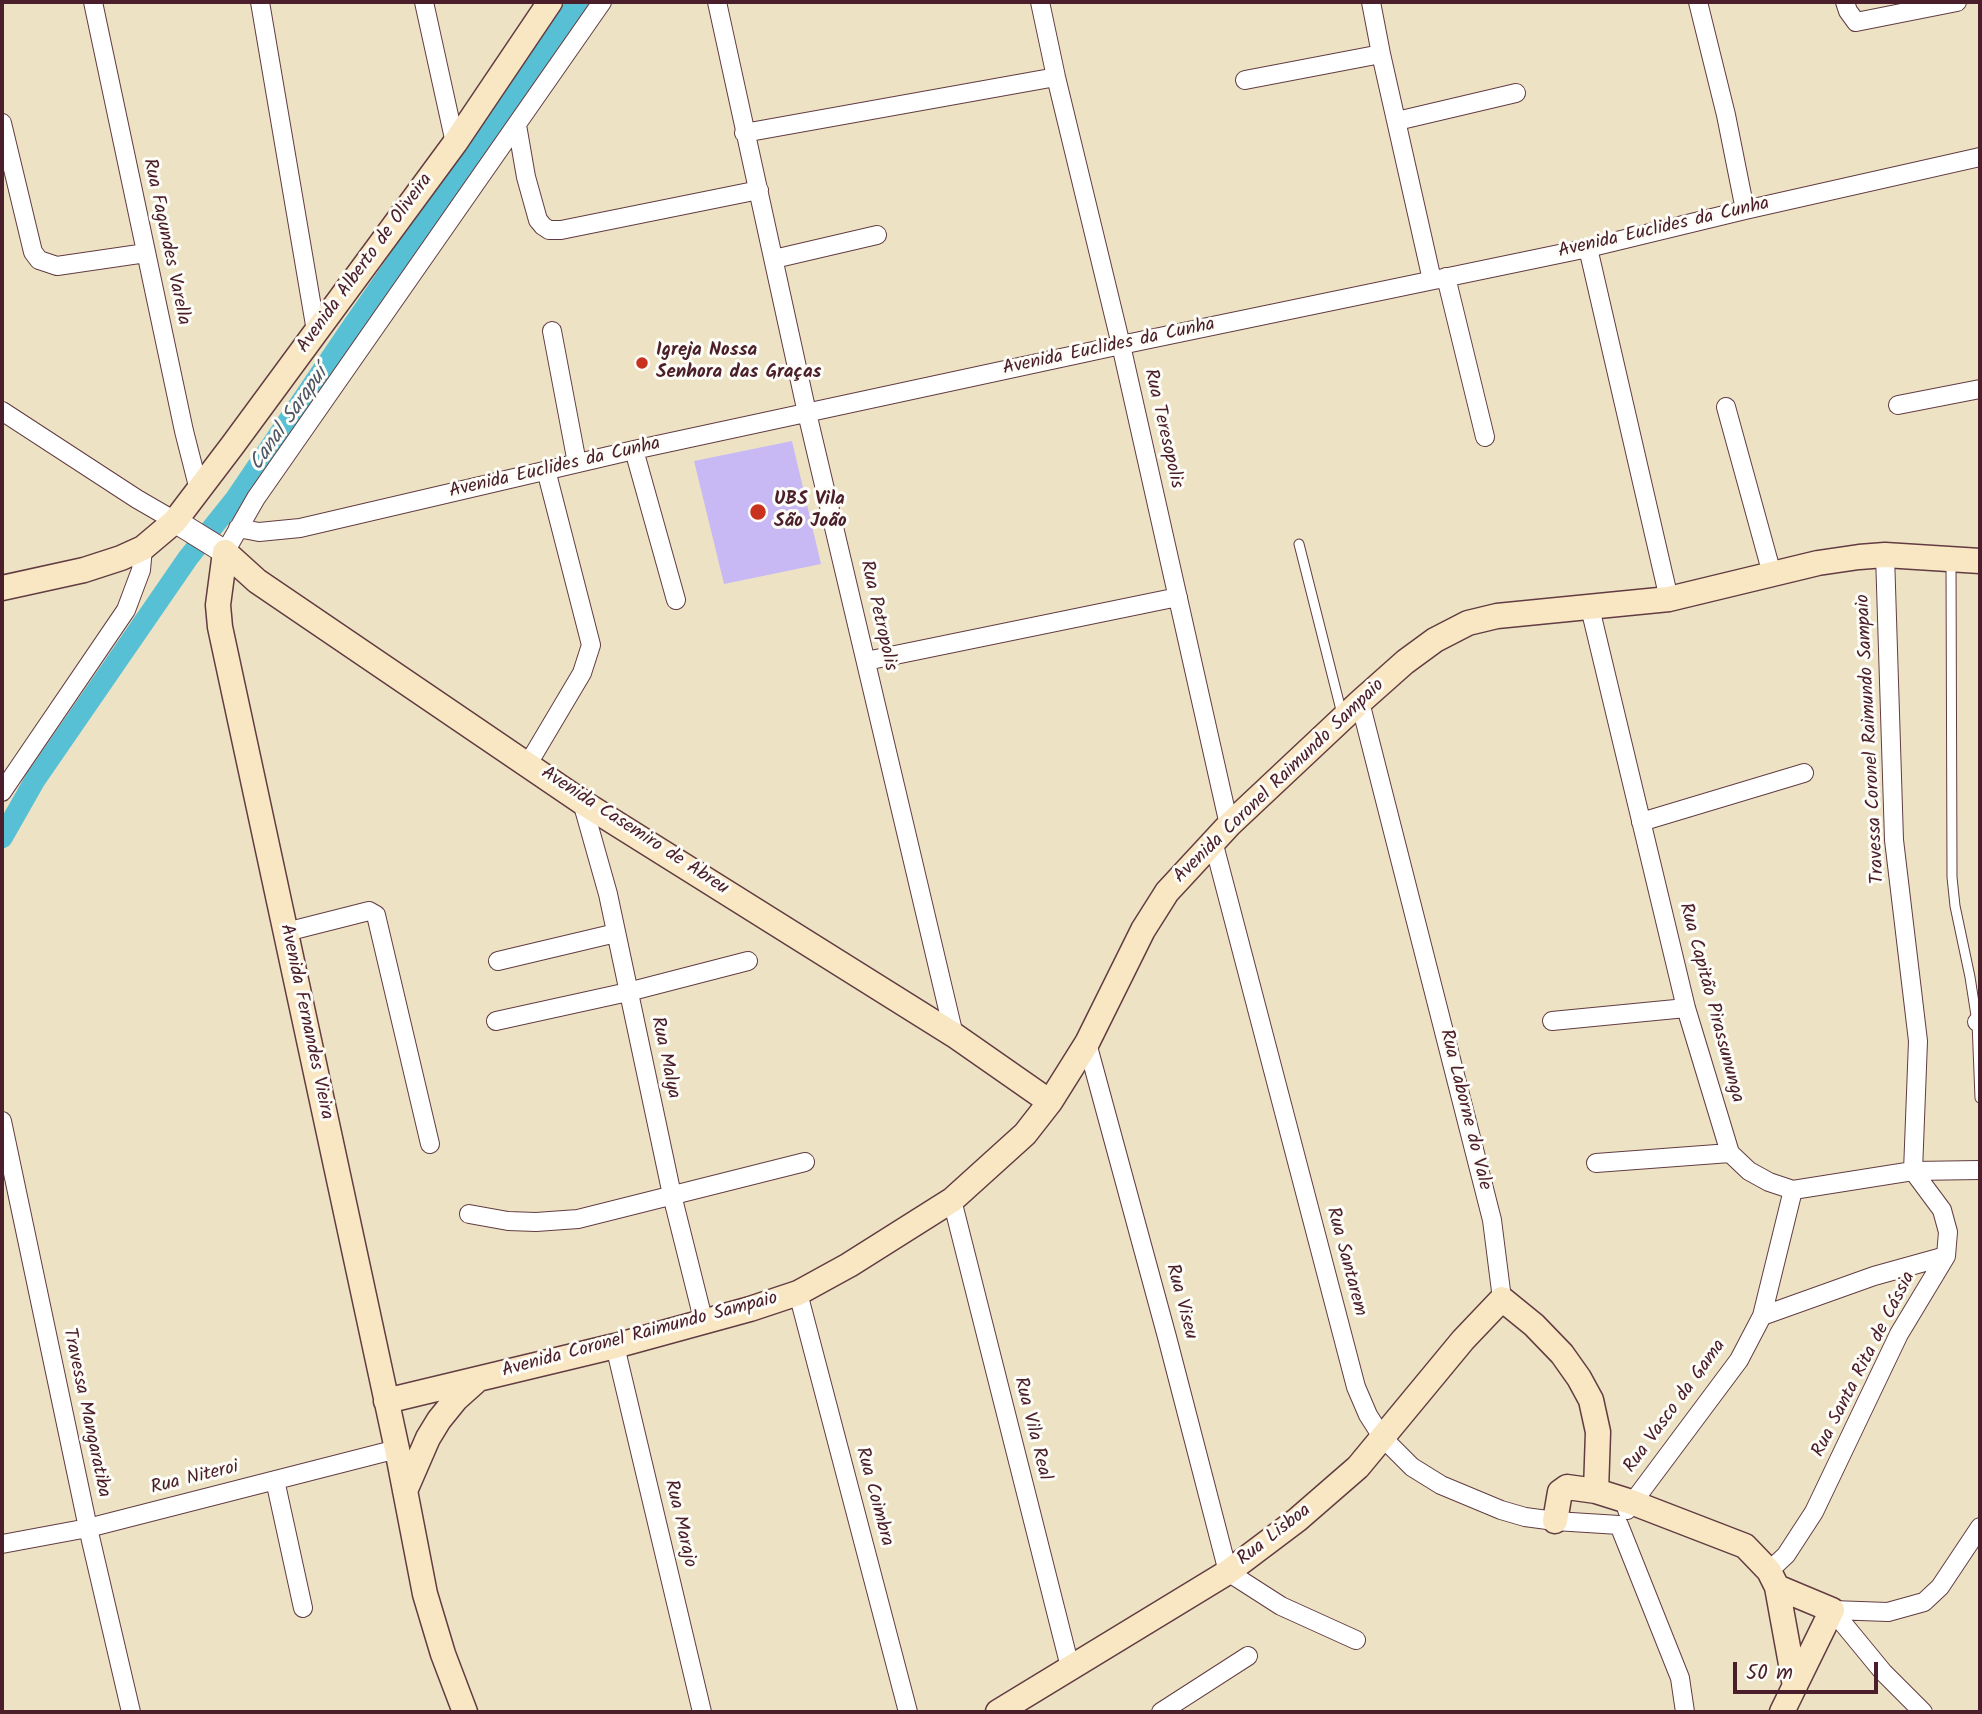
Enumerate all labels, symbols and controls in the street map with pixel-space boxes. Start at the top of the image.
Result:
street label: Rua Fagundes Varella [136,157,194,327]
street label: Avenida Alberto de Oliveira [293,170,439,358]
street label: Avenida Euclides da Cunha [1556,194,1772,264]
street label: Avenida Euclides da Cunha [1001,314,1217,382]
place label: Igreja Nossa Senhora das Graças [656,341,821,385]
marker: Igreja Nossa Senhora das Graças [634,355,650,371]
water label: Canal Sarapuí [245,364,335,476]
street label: Rua Teresopolis [1137,367,1187,491]
street label: Avenida Euclides da Cunha [447,434,663,504]
place label: UBS Vila São João [774,490,847,534]
marker: UBS Vila São João [748,502,768,522]
street label: Rua Petropolis [853,558,901,674]
street label: Travessa Coronel Raimundo Sampaio [1853,593,1891,885]
street label: Avenida Coronel Raimundo Sampaio [1170,675,1390,889]
street label: Avenida Casemiro de Abreu [536,763,732,901]
street label: Rua Capitão Pirassununga [1672,901,1748,1105]
street label: Avenida Fernandes Vieira [273,922,337,1122]
street label: Rua Malya [644,1015,684,1101]
street label: Rua Laborne do Vale [1433,1027,1495,1193]
street label: Rua Santarem [1319,1205,1371,1319]
street label: Rua Viseu [1159,1262,1201,1342]
street label: Rua Santa Rita de Cássia [1808,1269,1922,1461]
street label: Avenida Coronel Raimundo Sampaio [500,1288,780,1384]
street label: Travessa Mangaratiba [56,1326,114,1500]
street label: Rua Vasco da Gama [1620,1336,1732,1478]
street label: Rua Vila Real [1007,1375,1055,1483]
street label: Rua Coimbra [849,1445,897,1549]
street label: Rua Niteroi [149,1457,241,1501]
street label: Rua Marajo [658,1478,700,1570]
street label: Rua Lisboa [1234,1500,1316,1572]
scale bar [1737,1648,1882,1692]
text: 50 m [1746,1657,1793,1690]

